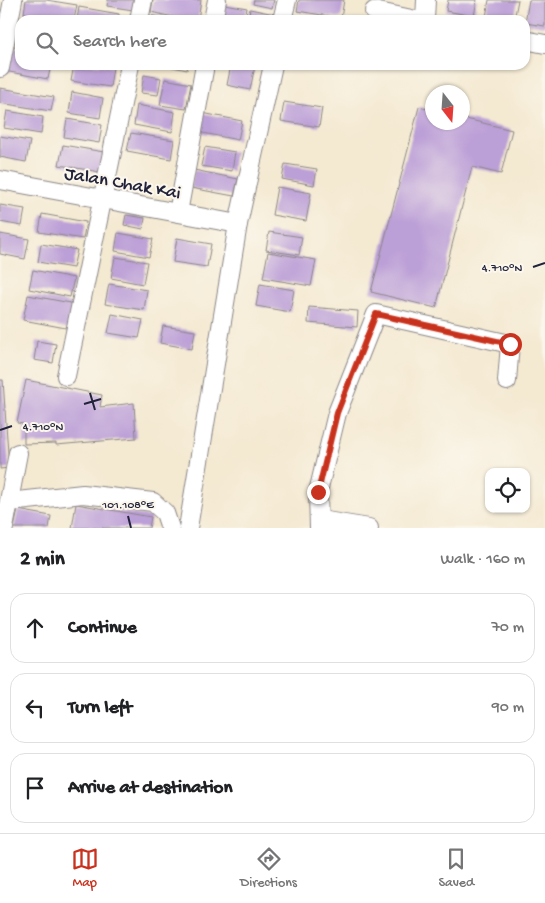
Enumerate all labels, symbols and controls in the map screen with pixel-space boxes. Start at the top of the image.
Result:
search box [15,15,530,70]
icon: search [33,29,61,57]
text: Search here [73,31,167,54]
north arrow [425,85,470,130]
street label: Jalan Chak Kai [62,163,183,206]
text: 4.710°N [482,262,522,276]
route start [499,333,522,356]
text: 4.710°N [23,421,63,435]
map controls [485,468,530,513]
button: locate [485,468,530,513]
route end [307,481,330,504]
text: 101.108°E [101,499,154,513]
text: 2 min [20,548,65,573]
text: Walk · 160 m [440,551,525,570]
icon: ahead [21,614,49,642]
text: Continue [68,617,137,640]
text: 70 m [491,619,524,638]
icon: left [21,694,49,722]
text: Turn left [68,697,132,720]
text: 90 m [492,699,524,718]
icon: arrive [21,774,49,802]
text: Arrive at destination [68,777,232,800]
tab: Map [71,845,99,892]
tab: Directions [240,845,297,892]
tab: Saved [438,845,474,892]

